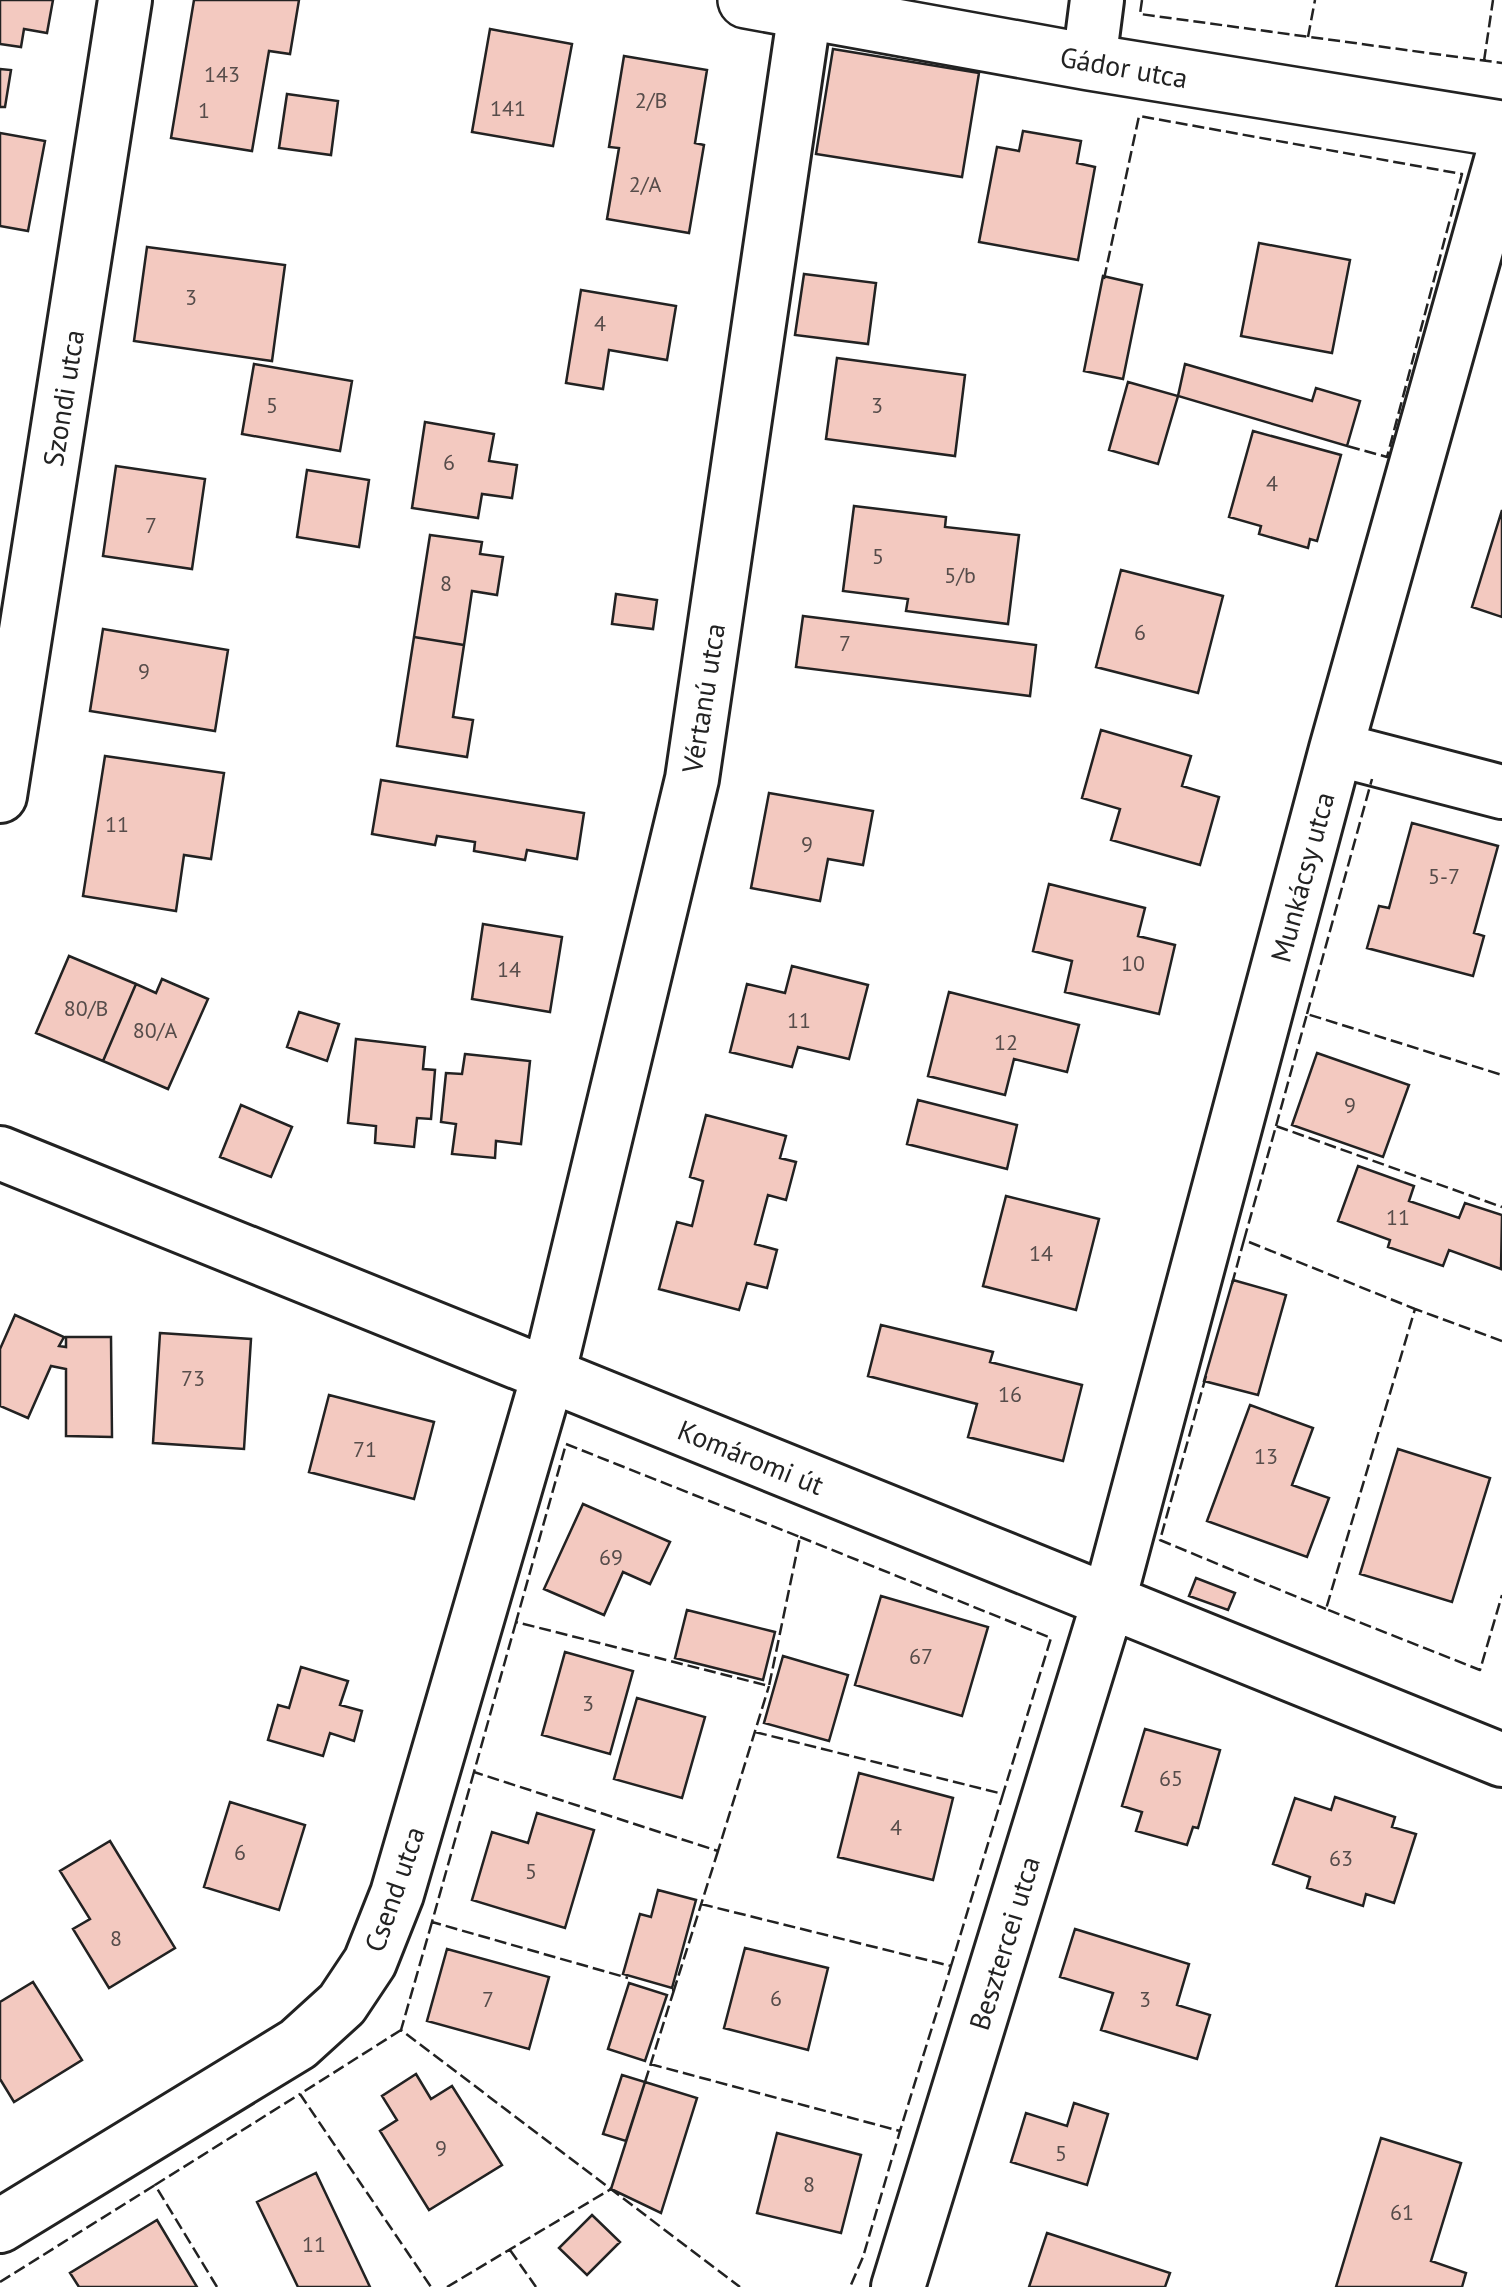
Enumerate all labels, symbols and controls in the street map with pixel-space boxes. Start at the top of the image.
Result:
street label: Gádor utca [1057,38,1191,96]
house number: 143 [204,60,240,88]
house number: 2/B [635,86,667,114]
house number: 141 [490,94,526,122]
house number: 1 [198,96,210,124]
house number: 2/A [629,170,661,198]
house number: 3 [185,283,197,311]
house number: 4 [594,309,606,337]
street label: Szondi utca [34,327,92,469]
house number: 5 [266,391,278,419]
house number: 3 [871,391,883,419]
house number: 6 [443,448,455,476]
house number: 4 [1266,469,1278,497]
house number: 7 [145,511,157,539]
house number: 5 [872,542,884,570]
house number: 5/b [944,561,976,589]
house number: 8 [440,569,452,597]
house number: 6 [1134,618,1146,646]
street label: Vértanú utca [673,621,733,776]
house number: 7 [839,629,851,657]
house number: 9 [138,657,150,685]
street label: Munkácsy utca [1262,788,1342,966]
house number: 11 [105,810,129,838]
house number: 9 [801,830,813,858]
house number: 5-7 [1428,862,1460,890]
house number: 10 [1121,949,1145,977]
house number: 14 [497,955,521,983]
house number: 80/B [64,994,108,1022]
house number: 11 [787,1006,811,1034]
house number: 80/A [133,1016,177,1044]
house number: 12 [994,1028,1018,1056]
house number: 9 [1344,1091,1356,1119]
house number: 11 [1386,1203,1410,1231]
house number: 14 [1029,1239,1053,1267]
house number: 73 [181,1364,205,1392]
house number: 16 [998,1380,1022,1408]
street label: Komáromi út [673,1411,830,1503]
house number: 71 [353,1435,377,1463]
house number: 13 [1254,1442,1278,1470]
house number: 69 [599,1543,623,1571]
house number: 67 [909,1642,933,1670]
house number: 3 [582,1689,594,1717]
house number: 65 [1159,1764,1183,1792]
house number: 4 [890,1813,902,1841]
street label: Csend utca [355,1821,433,1957]
house number: 6 [234,1838,246,1866]
house number: 63 [1329,1844,1353,1872]
street label: Besztercei utca [960,1852,1048,2034]
house number: 5 [525,1857,537,1885]
house number: 8 [110,1924,122,1952]
house number: 6 [770,1984,782,2012]
house number: 7 [482,1985,494,2013]
house number: 3 [1139,1985,1151,2013]
house number: 9 [435,2134,447,2162]
house number: 5 [1055,2139,1067,2167]
house number: 8 [803,2170,815,2198]
house number: 61 [1390,2198,1414,2226]
house number: 11 [302,2230,326,2258]

